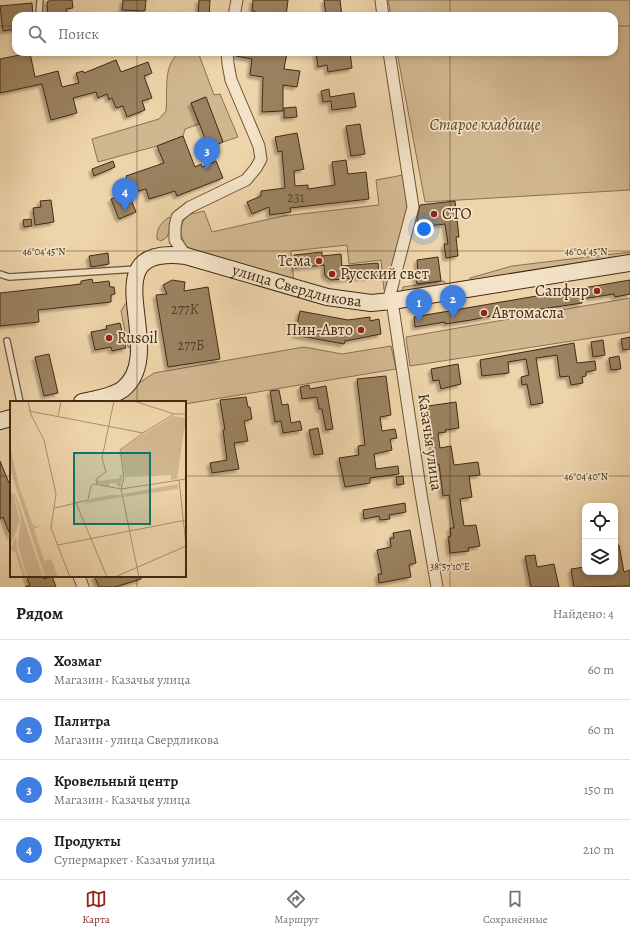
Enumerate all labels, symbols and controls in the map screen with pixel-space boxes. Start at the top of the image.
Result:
search box [12,12,618,56]
icon: search [26,23,48,45]
text: Поиск [58,24,99,44]
park label: Старое кладбище [430,114,541,136]
pin: 3 [194,137,220,170]
pin: 4 [112,178,138,211]
house number: 231 [287,188,305,207]
place label: СТО [442,203,472,225]
marker: СТО [429,209,439,219]
your location [414,219,434,239]
text: 46°04'45"N [23,245,65,258]
text: 46°04'45"N [565,245,607,258]
place label: Тема [278,250,312,272]
marker: Тема [314,256,324,266]
street label: улица Свердликова [229,259,364,313]
place label: Русский свет [340,263,429,285]
marker: Русский свет [327,269,337,279]
place label: Сапфир [535,280,589,302]
pin: 2 [440,285,466,318]
marker: Сапфир [592,286,602,296]
pin: 1 [406,289,432,322]
house number: 277К [171,300,199,319]
place label: Автомасла [491,302,565,324]
marker: Автомасла [479,308,489,318]
place label: Пин-Авто [286,319,353,341]
marker: Пин-Авто [356,325,366,335]
place label: Rusoil [117,327,158,349]
marker: Rusoil [104,333,114,343]
house number: 277Б [178,336,204,355]
street label: Казачья улица [412,392,448,493]
inset map [10,401,186,577]
text: 46°04'40"N [564,470,608,483]
map controls [582,503,618,575]
button: locate [582,503,618,539]
button: layers [582,539,618,575]
text: 38°57'10"E [430,560,470,573]
text: Рядом [16,602,63,625]
text: Найдено: 4 [553,605,614,622]
text: Хозмаг [54,651,102,671]
text: 1 [27,661,31,678]
text: 60 m [588,661,614,678]
text: Магазин · Казачья улица [54,671,190,688]
text: Палитра [54,711,110,731]
text: 2 [26,721,32,738]
text: 60 m [588,721,614,738]
text: Магазин · улица Свердликова [54,731,219,748]
text: Кровельный центр [54,771,178,791]
text: 3 [26,781,32,798]
text: 150 m [584,781,614,798]
text: Магазин · Казачья улица [54,791,190,808]
text: Продукты [54,831,121,851]
text: 4 [26,841,32,858]
text: 210 m [583,841,614,858]
text: Супермаркет · Казачья улица [54,851,215,868]
tab: Карта [82,888,110,927]
tab: Маршрут [274,888,319,927]
tab: Сохранённые [483,888,548,927]

